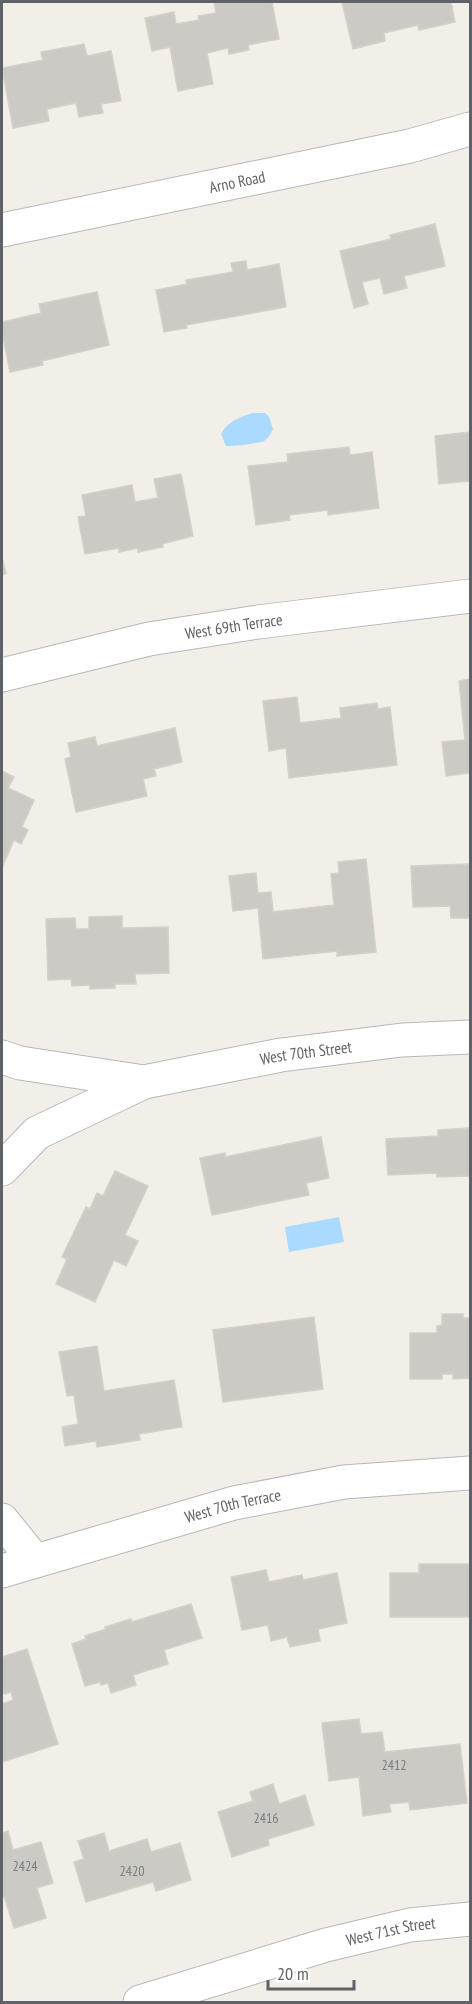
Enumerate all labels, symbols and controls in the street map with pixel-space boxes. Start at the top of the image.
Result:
street label: Arno Road [207,166,267,197]
street label: West 69th Terrace [184,609,283,643]
street label: West 70th Street [258,1036,353,1069]
street label: West 70th Terrace [182,1484,282,1527]
house number: 2412 [381,1756,407,1774]
house number: 2416 [253,1809,279,1827]
house number: 2424 [12,1857,38,1875]
house number: 2420 [119,1862,145,1880]
street label: West 71st Street [344,1912,437,1950]
scale bar [268,1953,354,1991]
text: 20 m [277,1962,309,1985]

